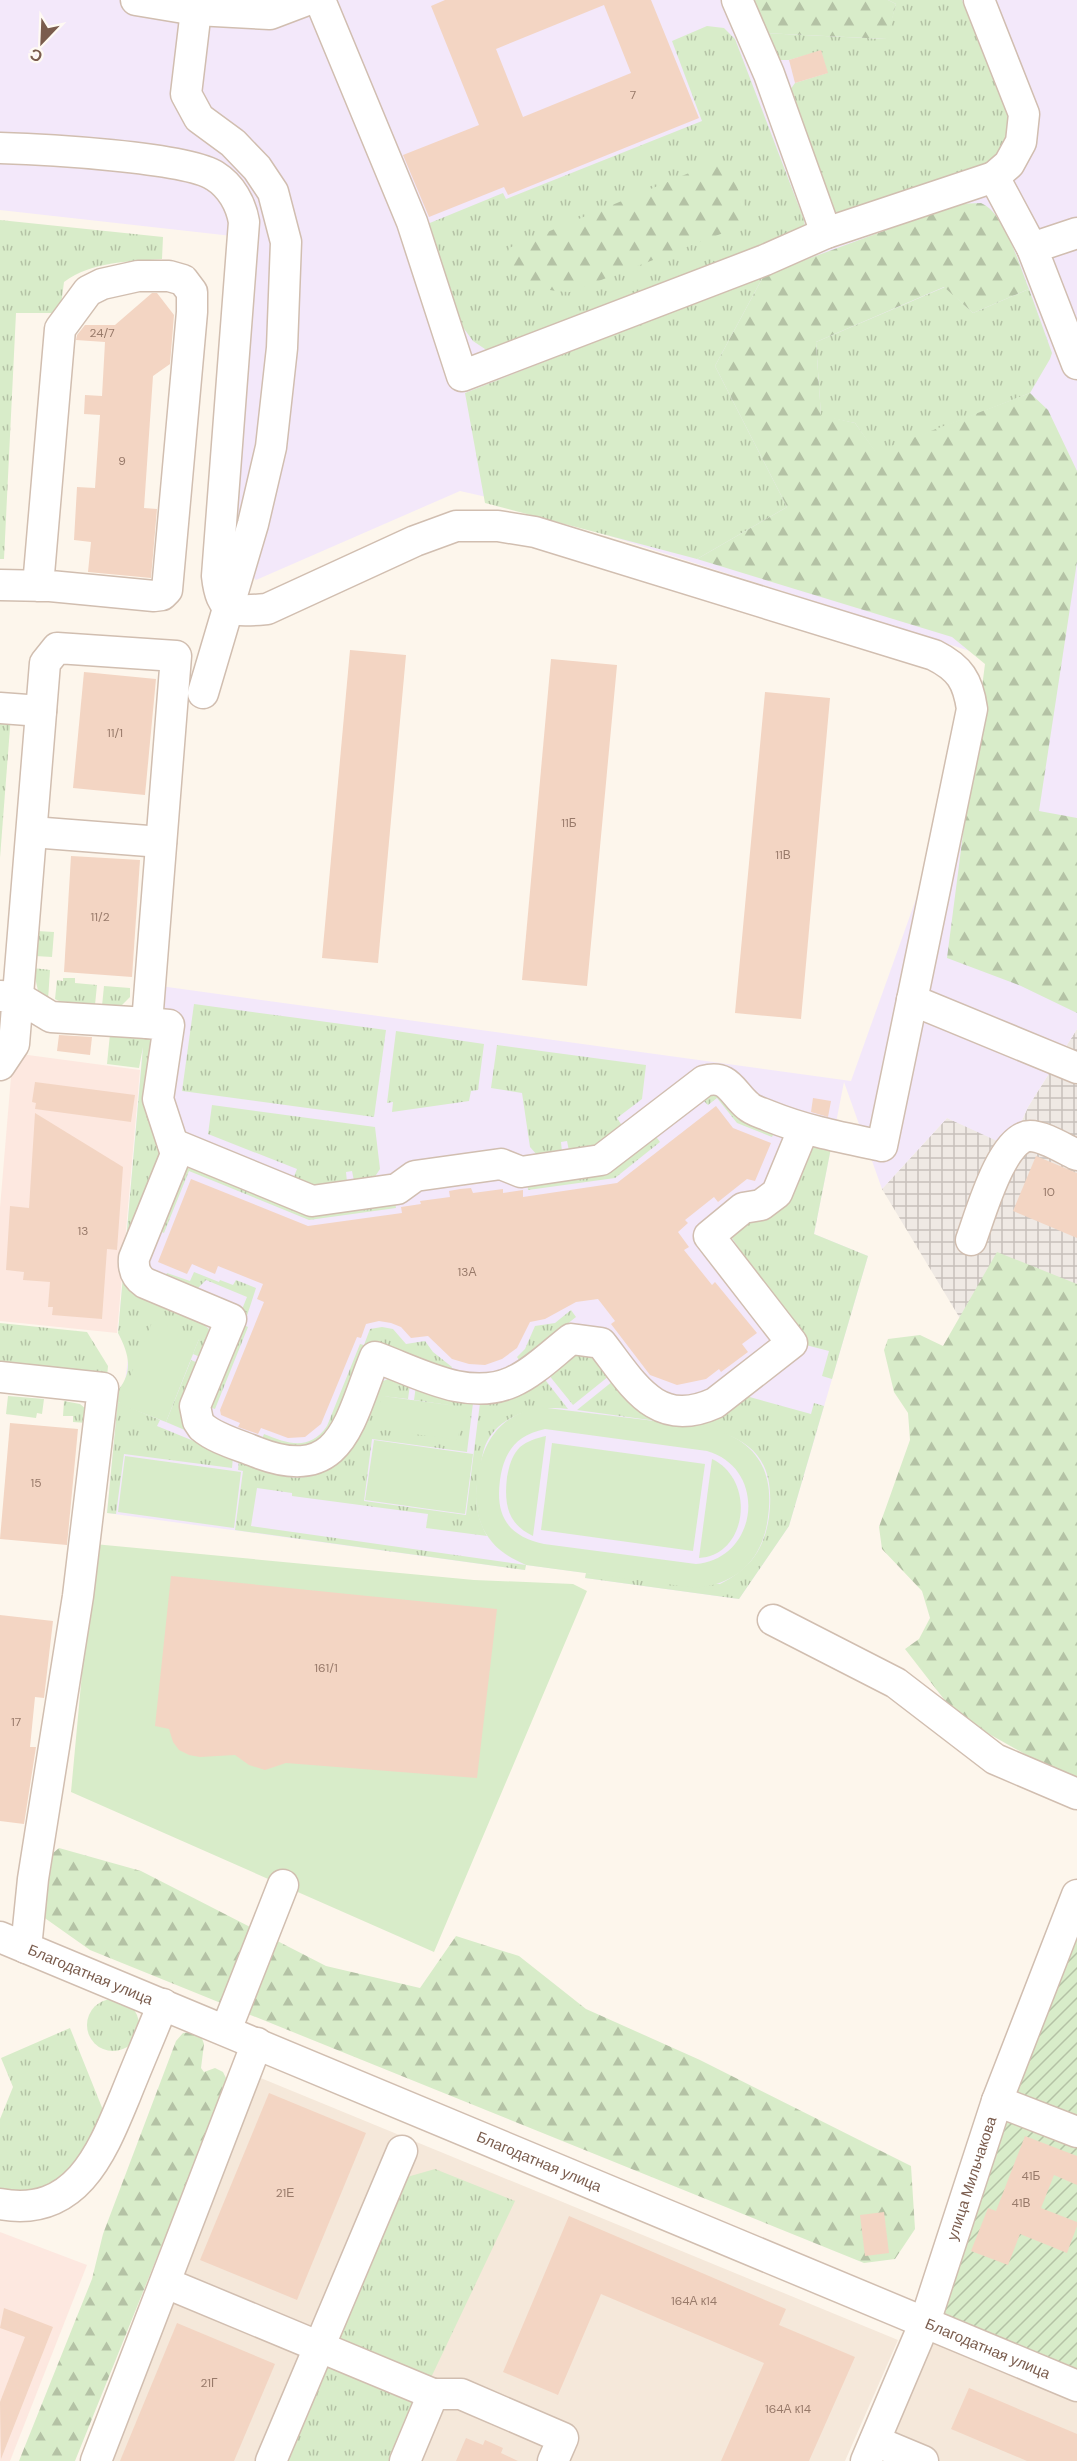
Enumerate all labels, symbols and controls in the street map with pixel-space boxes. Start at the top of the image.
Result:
north arrow [12,12,72,72]
text: С [27,43,46,67]
house number: 7 [630,87,636,103]
house number: 24/7 [89,325,115,341]
house number: 9 [118,453,126,469]
house number: 11/1 [107,725,123,741]
house number: 11Б [561,815,577,831]
house number: 11В [775,847,791,863]
house number: 11/2 [90,909,110,925]
house number: 10 [1043,1184,1055,1200]
house number: 13 [78,1223,88,1239]
house number: 13А [458,1264,476,1280]
house number: 15 [30,1475,42,1491]
house number: 161/1 [314,1660,338,1676]
house number: 17 [11,1714,21,1730]
street label: Благодатная улица [25,1940,157,2010]
street label: улица Мильчакова [942,2113,1001,2243]
street label: Благодатная улица [474,2127,605,2197]
house number: 41Б [1022,2168,1041,2184]
house number: 21Е [276,2185,294,2201]
house number: 41В [1011,2195,1031,2211]
house number: 164А к14 [671,2293,717,2309]
street label: Благодатная улица [922,2314,1054,2384]
house number: 21Г [200,2375,218,2391]
house number: 164А к14 [765,2401,811,2417]

